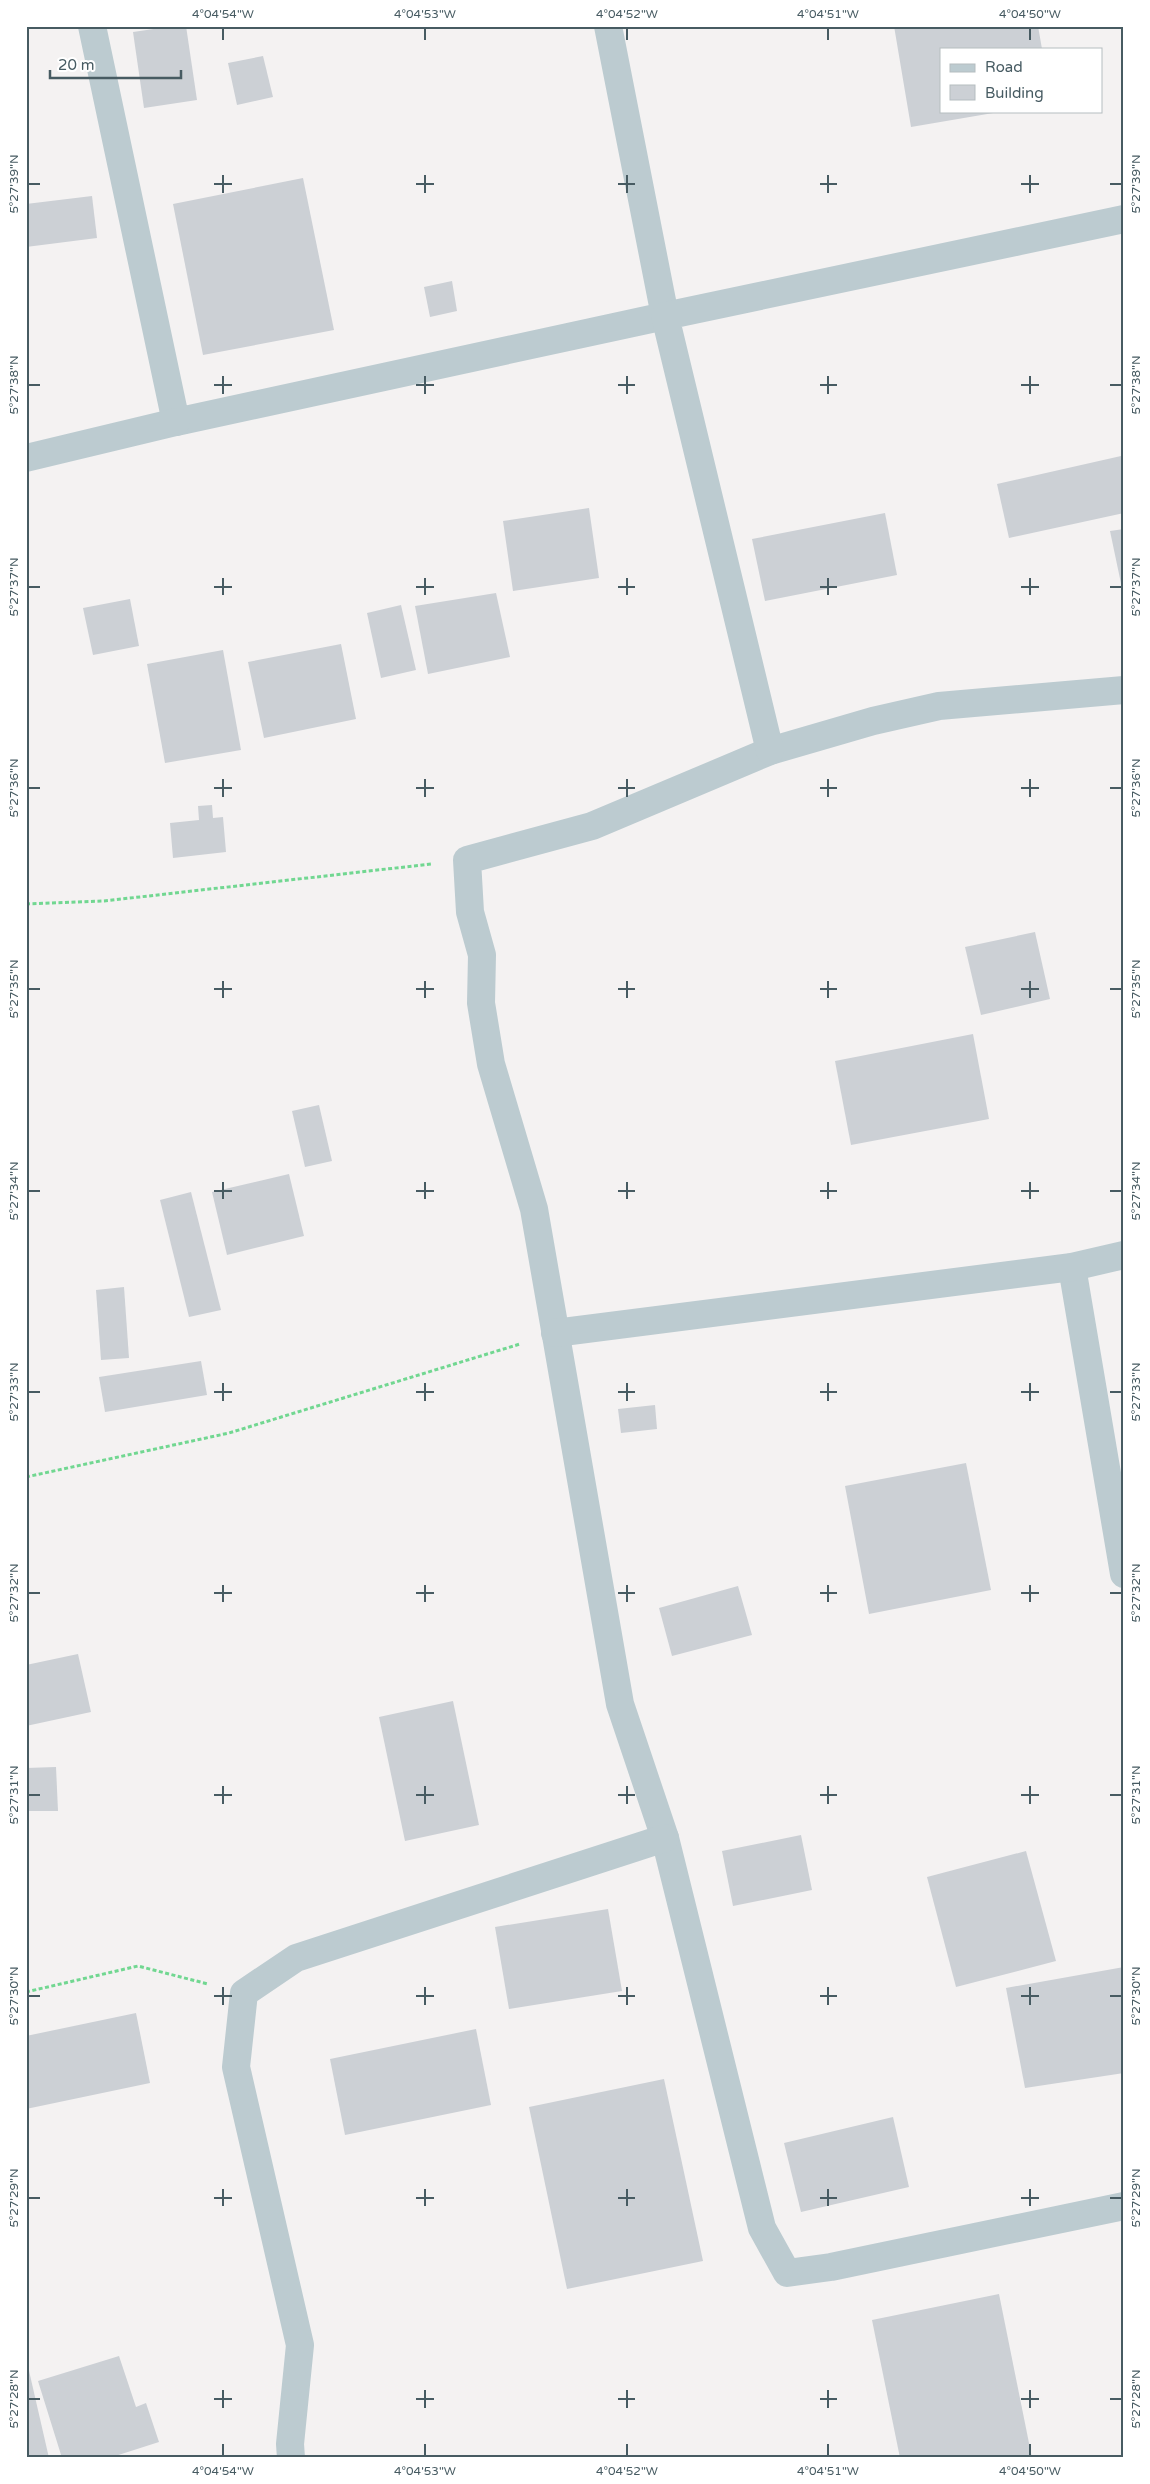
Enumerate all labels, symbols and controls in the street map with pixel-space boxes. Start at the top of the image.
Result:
text: 4°04'54"W [192,7,254,21]
text: 4°04'53"W [394,7,456,21]
text: 4°04'52"W [596,7,658,21]
text: 4°04'51"W [797,7,859,21]
text: 4°04'50"W [999,7,1061,21]
scale bar [50,48,181,80]
legend [940,48,1102,112]
text: 20 m [58,56,95,74]
text: Road [985,58,1023,76]
text: Building [985,84,1044,102]
text: 5°27'39"N [7,154,21,214]
text: 5°27'39"N [1129,154,1143,214]
text: 5°27'38"N [7,355,21,415]
text: 5°27'38"N [1129,355,1143,415]
text: 5°27'37"N [7,557,21,617]
text: 5°27'37"N [1129,557,1143,617]
text: 5°27'36"N [7,758,21,818]
text: 5°27'36"N [1129,758,1143,818]
text: 5°27'35"N [7,959,21,1019]
text: 5°27'35"N [1129,959,1143,1019]
text: 5°27'34"N [7,1161,21,1221]
text: 5°27'34"N [1129,1161,1143,1221]
text: 5°27'33"N [7,1362,21,1422]
text: 5°27'33"N [1129,1362,1143,1422]
text: 5°27'32"N [7,1563,21,1623]
text: 5°27'32"N [1129,1563,1143,1623]
text: 5°27'31"N [7,1765,21,1825]
text: 5°27'31"N [1129,1765,1143,1825]
text: 5°27'30"N [7,1966,21,2026]
text: 5°27'30"N [1129,1966,1143,2026]
text: 5°27'29"N [7,2168,21,2228]
text: 5°27'29"N [1129,2168,1143,2228]
text: 5°27'28"N [7,2369,21,2429]
text: 5°27'28"N [1129,2369,1143,2429]
text: 4°04'54"W [192,2464,254,2478]
text: 4°04'53"W [394,2464,456,2478]
text: 4°04'52"W [596,2464,658,2478]
text: 4°04'51"W [797,2464,859,2478]
text: 4°04'50"W [999,2464,1061,2478]

